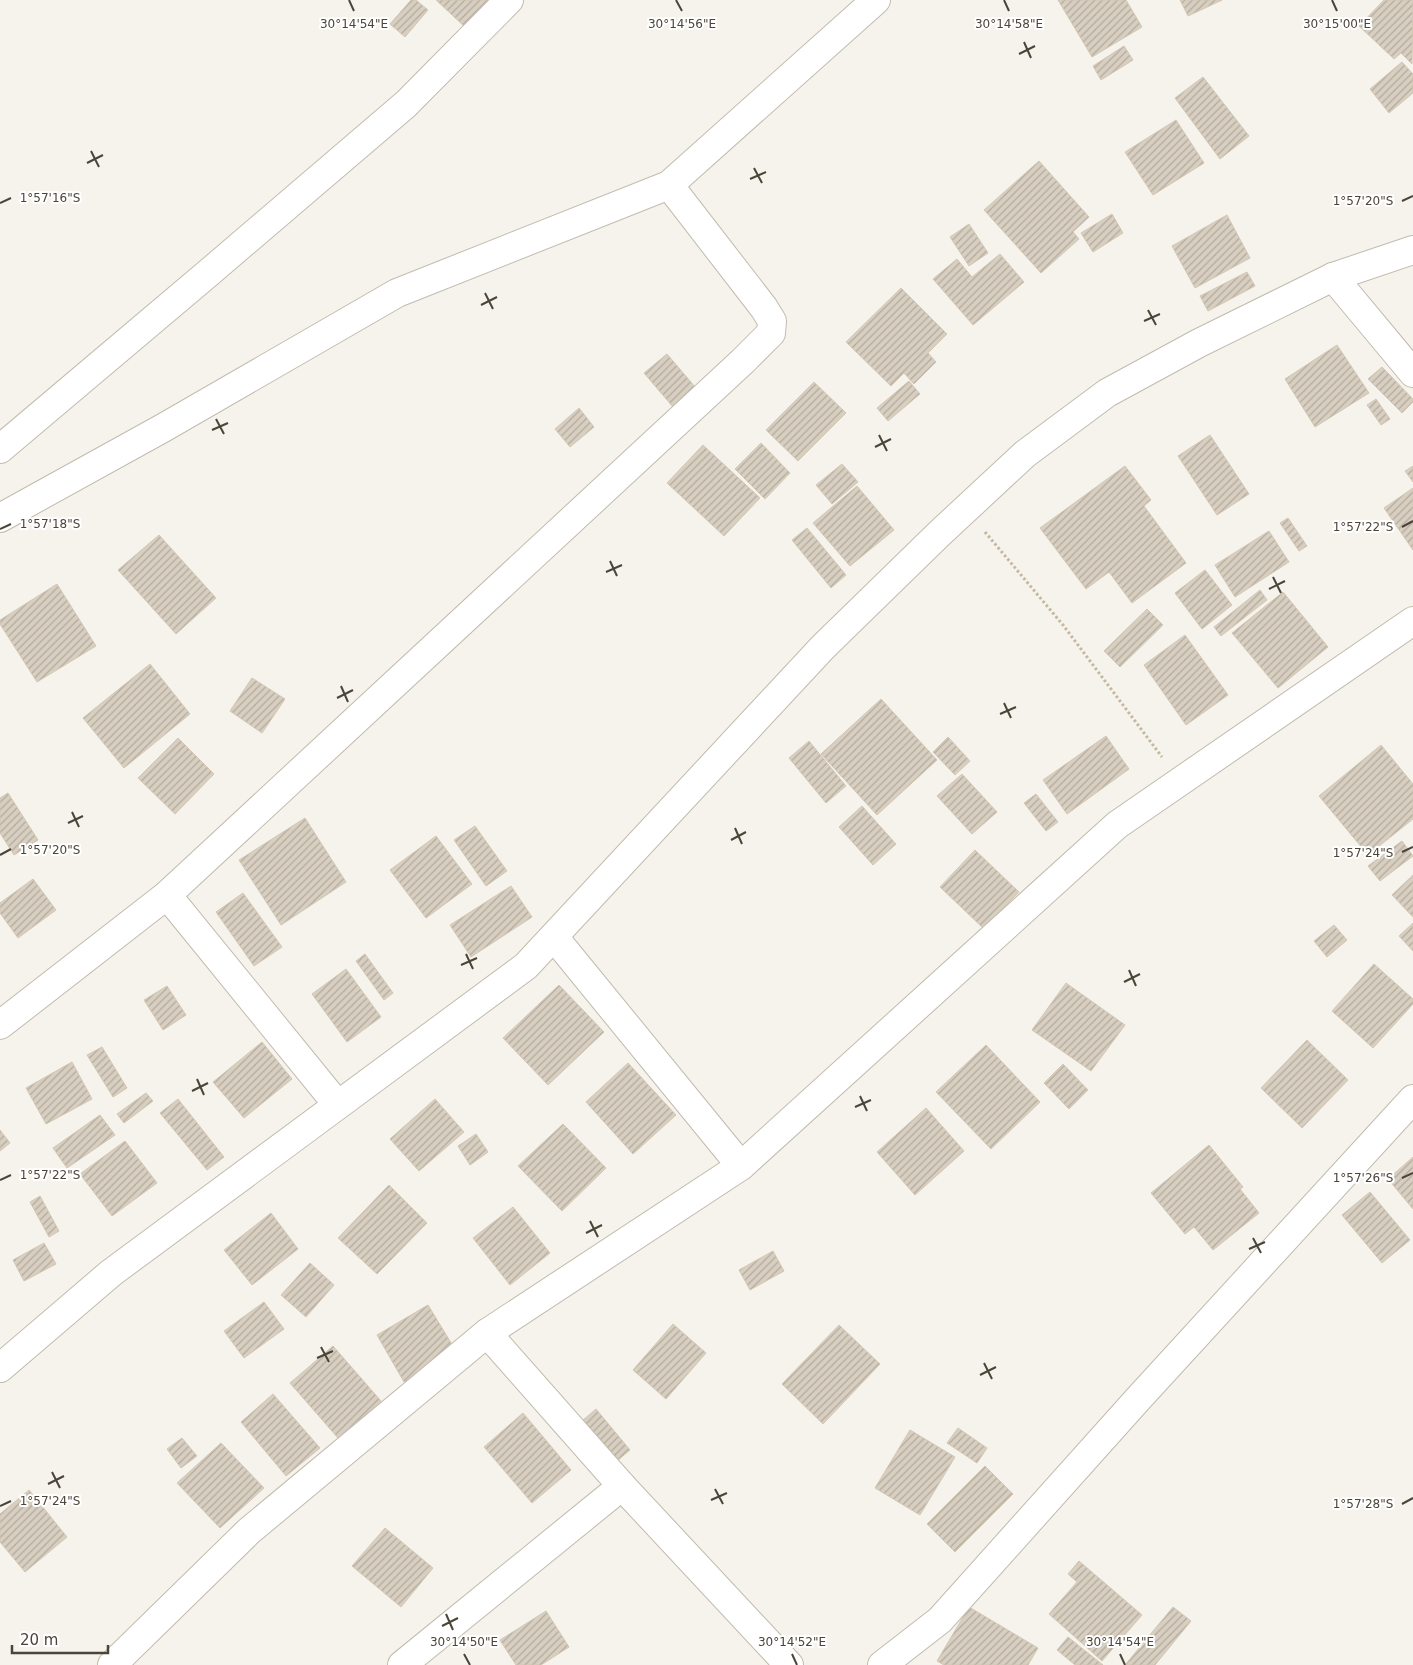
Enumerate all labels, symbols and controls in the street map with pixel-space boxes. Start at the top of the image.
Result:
text: 30°14'54"E [320,17,388,31]
text: 30°14'56"E [648,17,716,31]
text: 30°14'58"E [975,17,1043,31]
text: 30°15'00"E [1303,17,1371,31]
text: 1°57'16"S [20,191,80,205]
text: 1°57'20"S [1333,194,1393,208]
text: 1°57'18"S [20,517,80,531]
text: 1°57'22"S [1333,520,1393,534]
text: 1°57'20"S [20,843,80,857]
text: 1°57'24"S [1333,846,1393,860]
text: 1°57'22"S [20,1168,80,1182]
text: 1°57'26"S [1333,1171,1393,1185]
text: 1°57'24"S [20,1494,80,1508]
text: 1°57'28"S [1333,1497,1393,1511]
scale bar [12,1622,109,1654]
text: 20 m [20,1631,58,1649]
text: 30°14'50"E [430,1635,498,1649]
text: 30°14'52"E [758,1635,826,1649]
text: 30°14'54"E [1086,1635,1154,1649]

